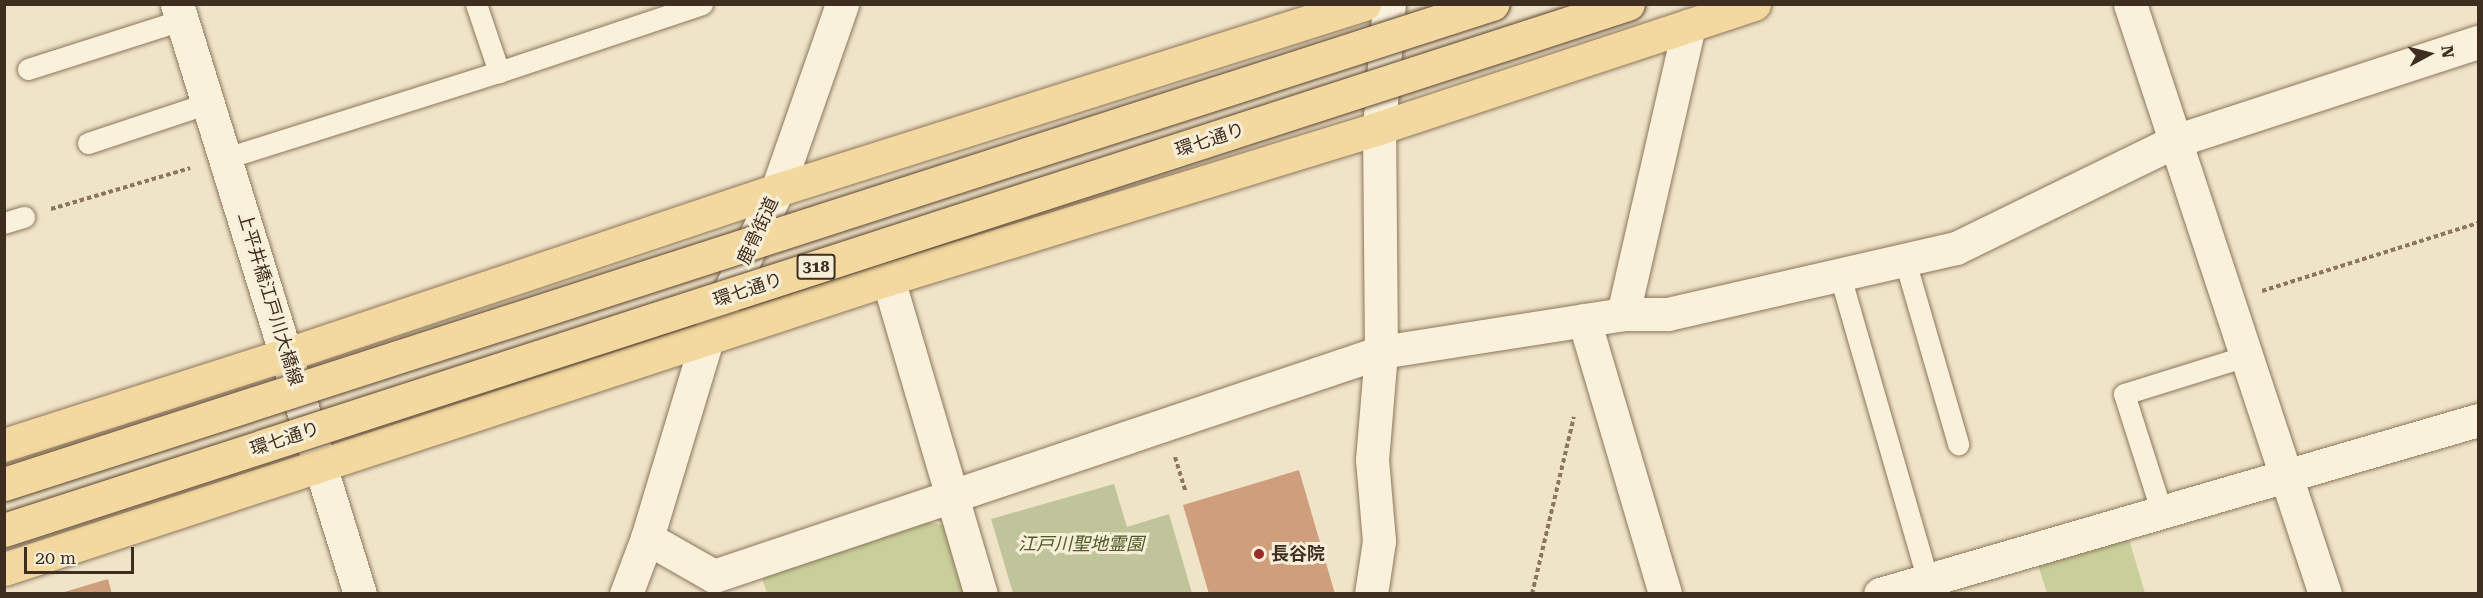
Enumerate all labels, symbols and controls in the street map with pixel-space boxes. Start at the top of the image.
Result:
north arrow [2399,24,2459,84]
text: N [2437,44,2458,59]
street label: 環七通り [1172,119,1248,161]
street label: 鹿骨街道 [733,194,783,268]
street label: 上平井橋江戸川大橋線 [233,210,307,388]
road number: 318 [796,254,836,280]
street label: 環七通り [710,269,786,311]
street label: 環七通り [247,418,323,460]
park label: 江戸川聖地霊園 [1018,533,1144,555]
scale bar [27,535,136,573]
place label: 長谷院 [1271,543,1325,565]
text: 20 m [35,547,76,568]
marker: 長谷院 [1252,547,1266,561]

